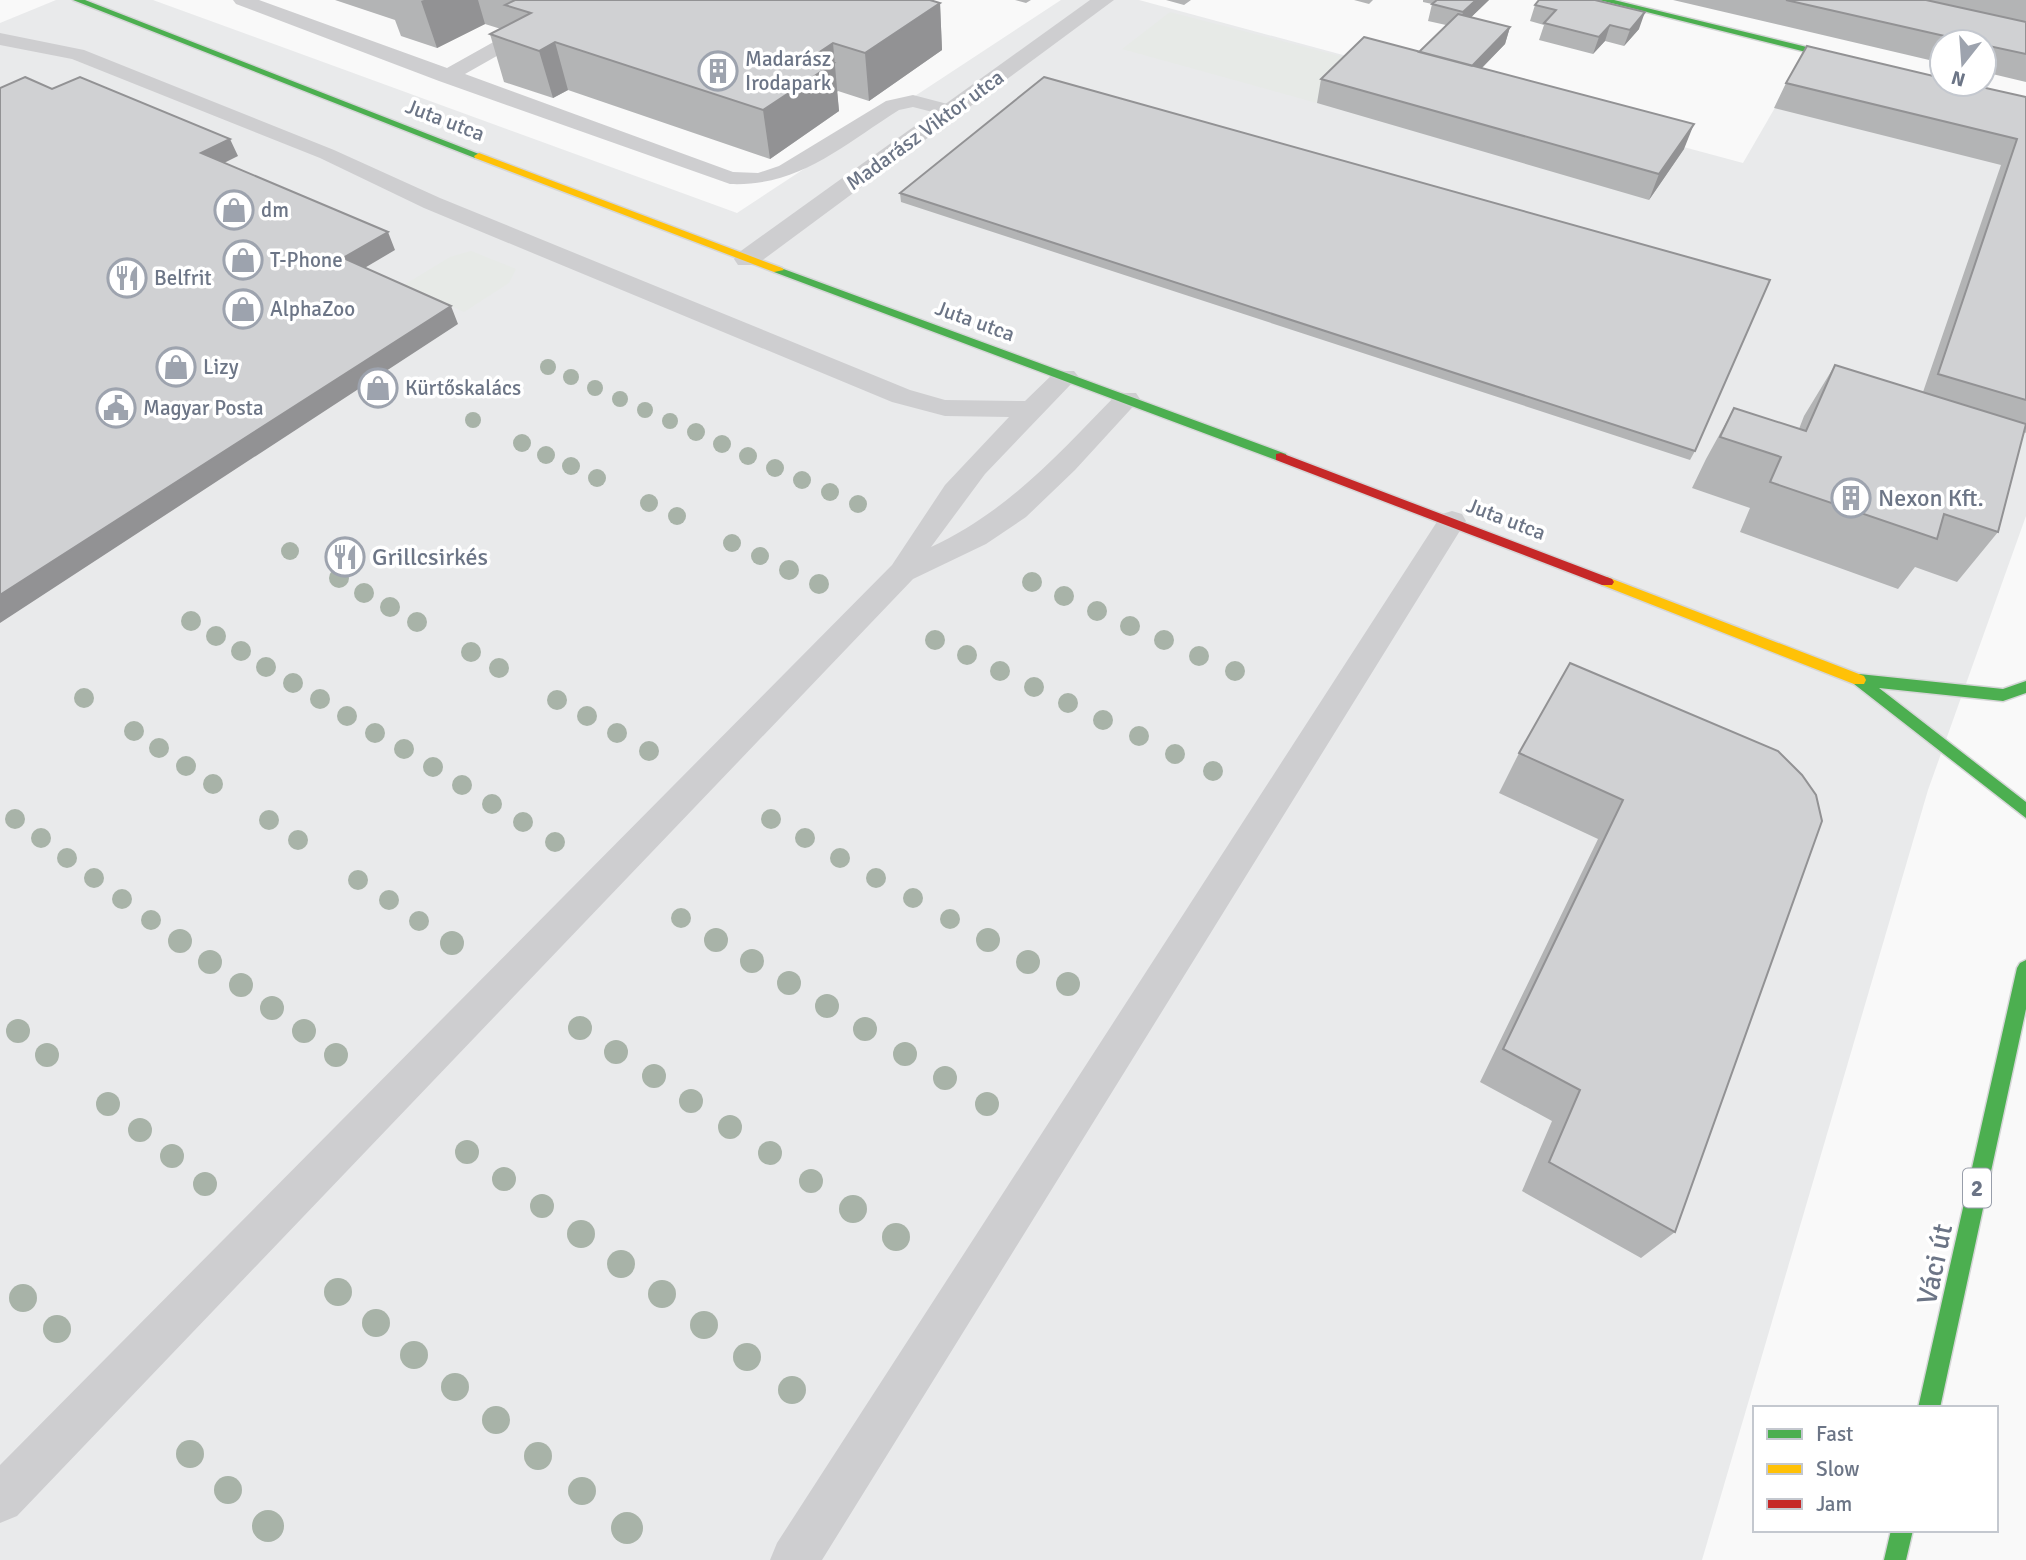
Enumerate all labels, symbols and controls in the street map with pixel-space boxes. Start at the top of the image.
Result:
north arrow [1928,28,1998,98]
place label: Madarász Irodapark [745,46,832,96]
building icon: Madarász Irodapark [697,50,739,92]
street label: Madarász Viktor utca [841,64,1009,196]
text: N [1948,65,1968,92]
street label: Juta utca [402,93,488,147]
shop icon: dm [213,189,255,231]
place label: dm [261,197,289,223]
shop icon: T-Phone [222,239,264,281]
place label: T-Phone [270,247,343,273]
restaurant icon: Belfrit [106,257,148,299]
place label: Belfrit [154,265,212,291]
shop icon: AlphaZoo [222,288,264,330]
street label: Juta utca [932,295,1018,347]
place label: AlphaZoo [270,296,355,322]
shop icon: Lizy [155,346,197,388]
place label: Lizy [203,354,239,380]
shop icon: Kürtőskalács [357,367,399,409]
place label: Kürtőskalács [405,375,521,401]
public building icon: Magyar Posta [95,387,137,429]
place label: Magyar Posta [143,395,264,421]
building icon: Nexon Kft. [1830,477,1872,519]
place label: Nexon Kft. [1878,483,1984,513]
street label: Juta utca [1463,492,1549,546]
restaurant icon: Grillcsirkés [324,536,366,578]
place label: Grillcsirkés [372,542,488,572]
road number: 2 [1963,1168,1991,1208]
street label: Váci út [1910,1221,1960,1308]
legend [1753,1406,1998,1532]
text: Fast [1816,1421,1853,1447]
text: Slow [1816,1456,1860,1482]
text: Jam [1816,1491,1852,1517]

